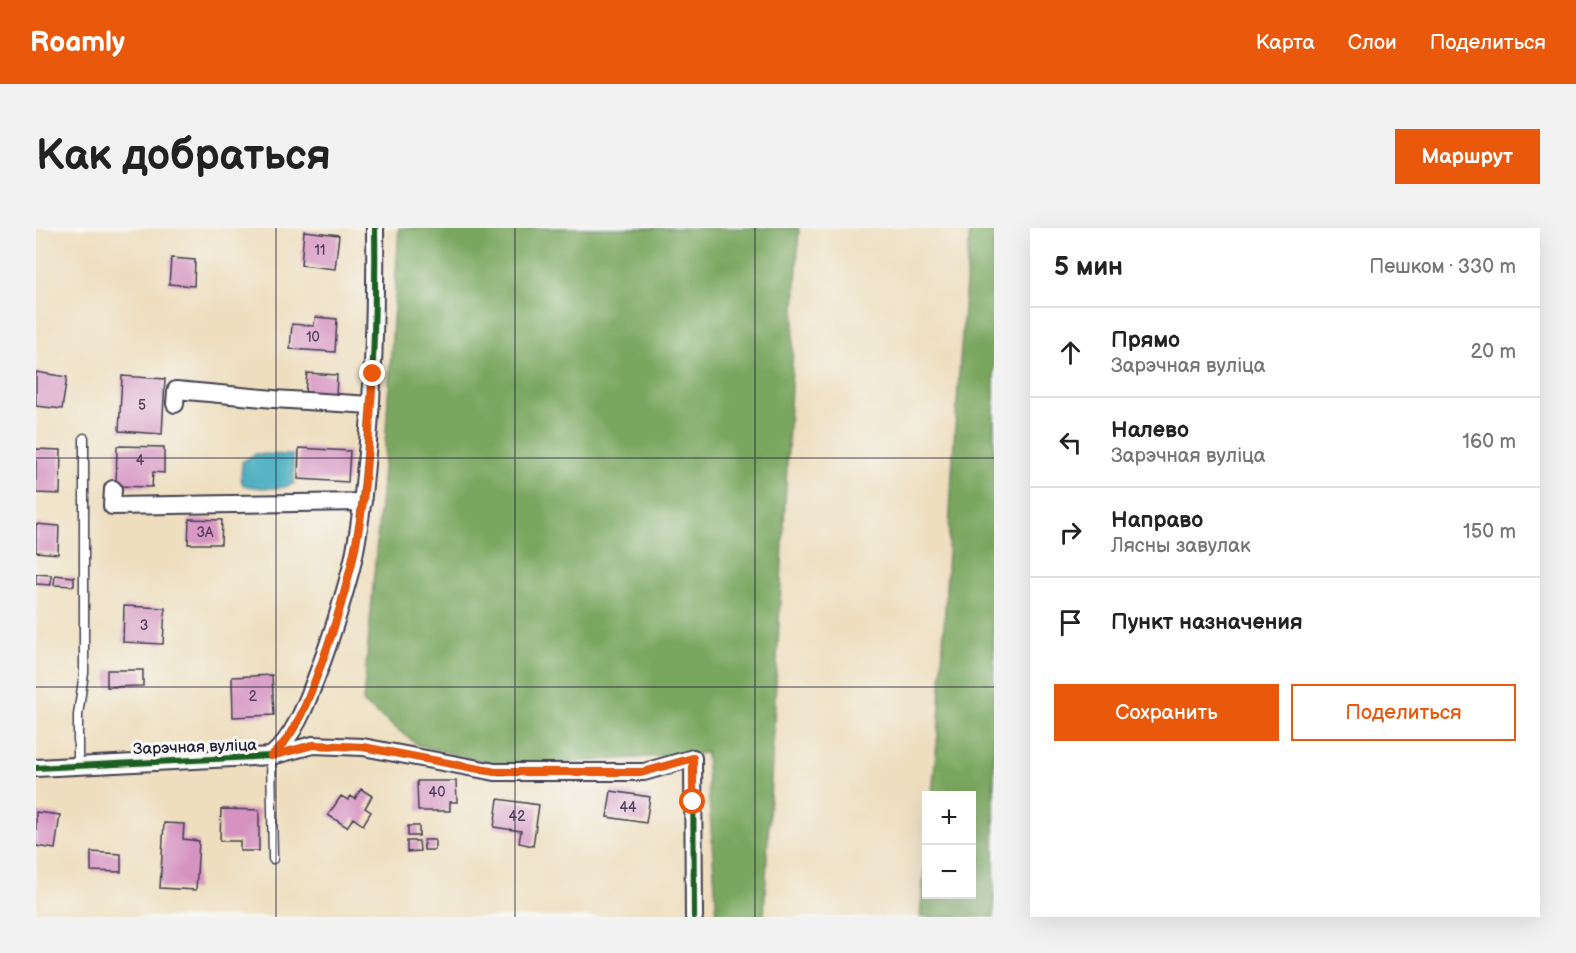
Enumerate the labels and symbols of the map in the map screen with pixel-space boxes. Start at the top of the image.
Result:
house number: 11 [315,242,325,259]
house number: 10 [306,329,320,346]
route end [359,360,385,386]
house number: 5 [138,397,146,414]
house number: 4 [136,452,145,469]
house number: 3А [196,524,214,541]
house number: 3 [140,617,148,634]
house number: 2 [249,688,258,705]
street label: Зарэчная вуліца [133,736,258,759]
house number: 40 [429,784,445,801]
route start [679,788,705,814]
house number: 44 [619,799,637,816]
house number: 42 [509,808,526,825]

